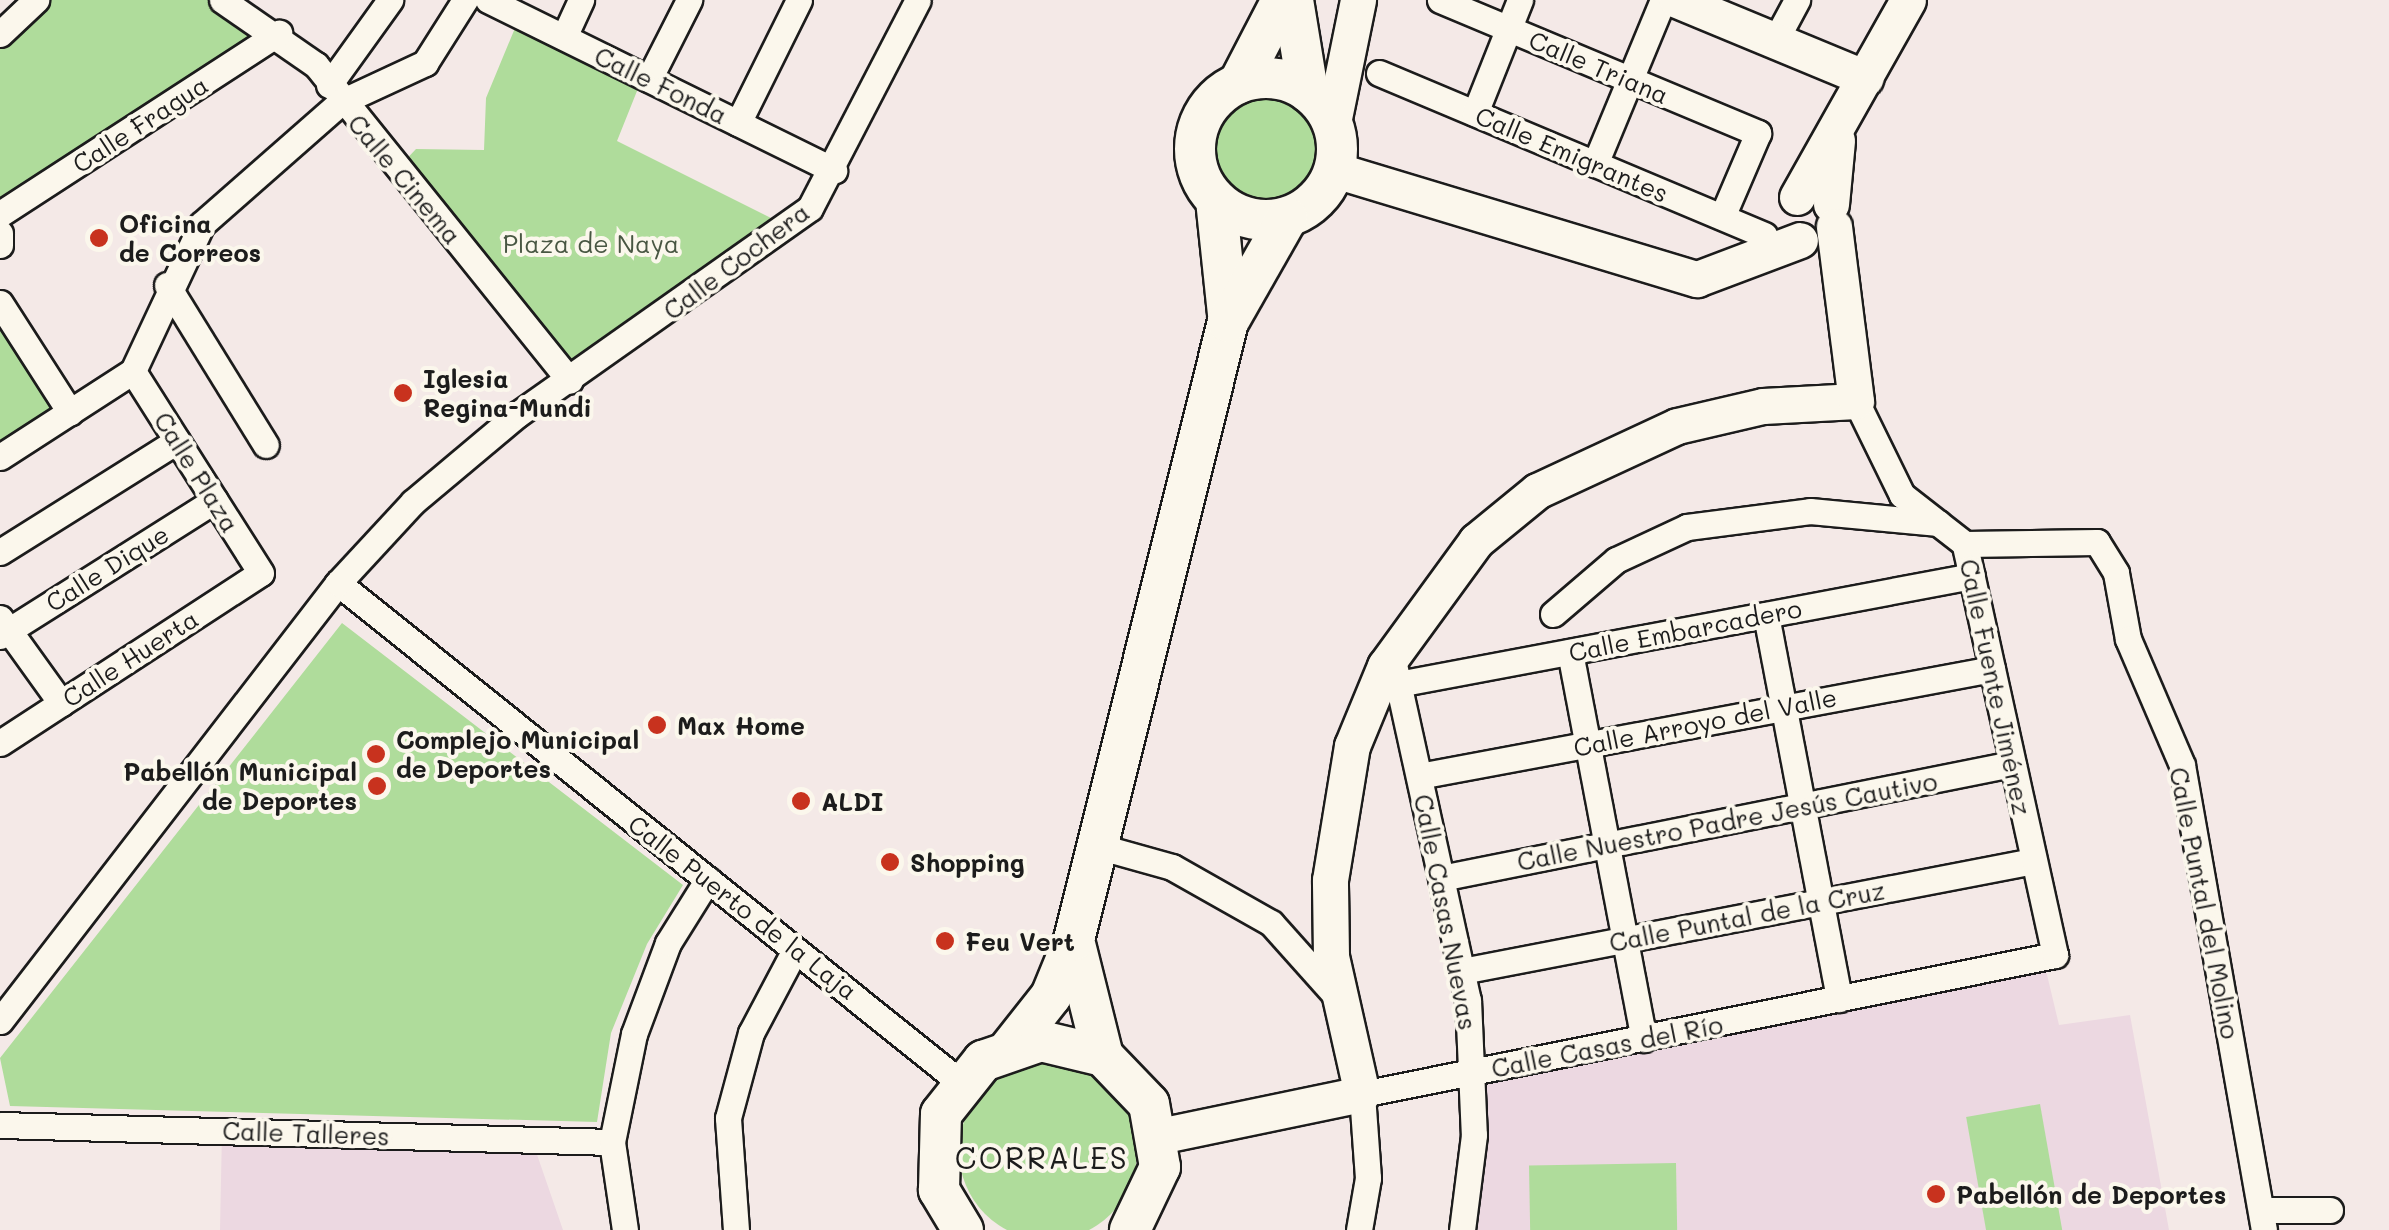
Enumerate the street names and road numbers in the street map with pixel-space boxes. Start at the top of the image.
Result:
street label: Calle Triana [1525,24,1673,110]
street label: Calle Fonda [590,40,732,130]
street label: Calle Fragua [67,69,213,179]
street label: Calle Emigrantes [1471,100,1673,208]
street label: Calle Cinema [342,108,468,250]
street label: Calle Cochera [657,197,815,325]
street label: Calle Plaza [148,406,246,538]
street label: Calle Dique [40,518,174,618]
street label: Calle Fuente Jiménez [1954,556,2038,818]
street label: Calle Embarcadero [1566,593,1804,667]
street label: Calle Huerta [57,603,203,713]
street label: Calle Arroyo del Valle [1571,682,1839,762]
street label: Calle Puntal del Molino [2164,765,2246,1041]
street label: Calle Nuestro Padre Jesús Cautivo [1514,766,1940,876]
street label: Calle Casas Nuevas [1408,792,1484,1032]
street label: Calle Puerto de la Laja [623,808,863,1006]
street label: Calle Puntal de la Cruz [1607,875,1887,957]
street label: Calle Casas del Río [1489,1009,1725,1083]
street label: Calle Talleres [222,1115,390,1151]

